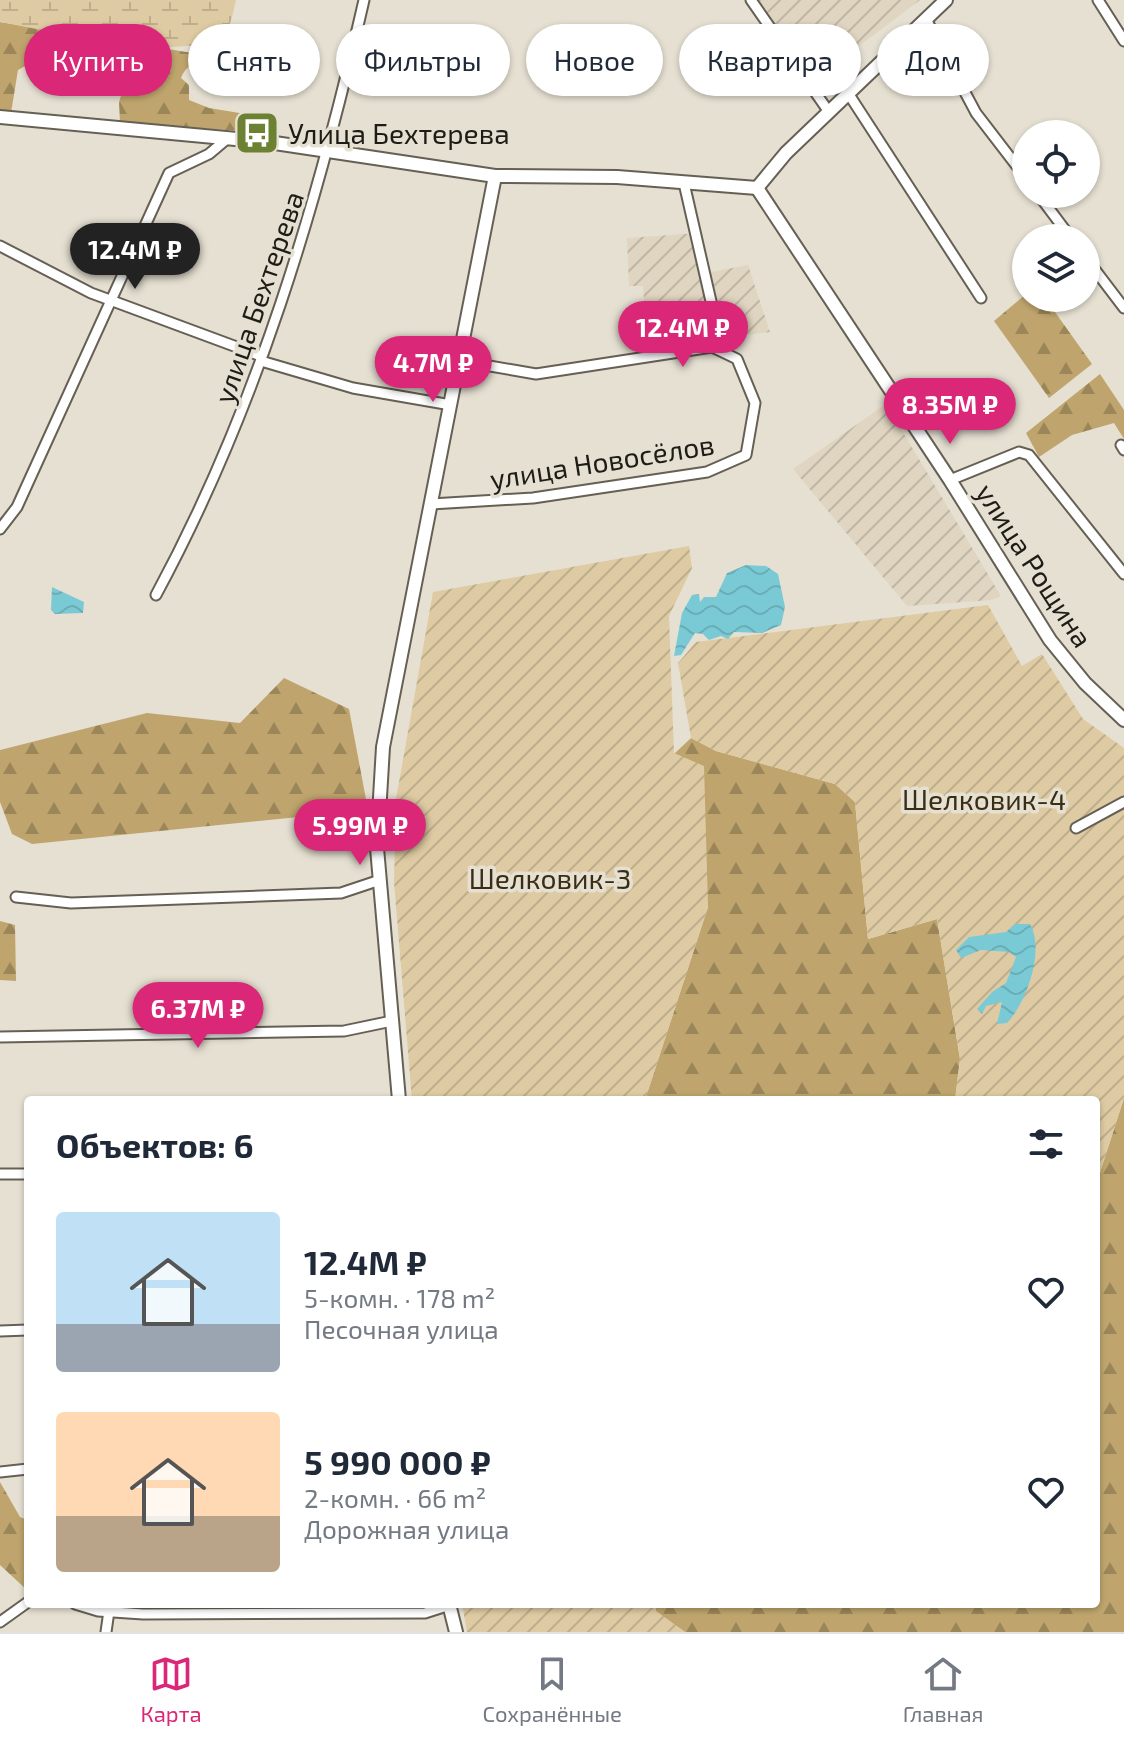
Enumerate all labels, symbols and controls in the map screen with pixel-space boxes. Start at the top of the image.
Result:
chip: Купить [24,24,172,96]
chip: Снять [188,24,320,96]
chip: Фильтры [336,24,510,96]
chip: Новое [526,24,663,96]
chip: Квартира [679,24,861,96]
chip: Дом [877,24,989,96]
bus stop icon: Улица Бехтерева [233,109,281,157]
place label: Улица Бехтерева [288,116,510,150]
map controls [1012,120,1100,312]
button: locate [1012,120,1100,208]
street label: улица Бехтерева [206,187,310,407]
pin: 12.4M ₽ [61,223,209,291]
button: layers [1012,224,1100,312]
text: 12.4M ₽ [88,233,182,264]
pin: 12.4M ₽ [609,301,757,369]
text: 12.4M ₽ [636,311,730,342]
pin: 4.7M ₽ [368,336,498,404]
text: 4.7M ₽ [393,346,473,377]
pin: 8.35M ₽ [876,378,1024,446]
text: 8.35M ₽ [902,388,998,419]
street label: улица Новосёлов [487,426,717,496]
street label: улица Рощина [969,477,1101,653]
park label: Шелковик-4 [902,782,1066,816]
pin: 5.99M ₽ [286,799,434,867]
text: 5.99M ₽ [312,809,408,840]
park label: Шелковик-3 [469,861,631,895]
pin: 6.37M ₽ [124,982,272,1050]
text: 6.37M ₽ [151,992,245,1023]
icon: filters [1024,1122,1068,1166]
text: Объектов: 6 [56,1124,254,1165]
text: 12.4M ₽ [304,1241,427,1282]
icon: home [120,1244,216,1340]
icon: heart [1024,1270,1068,1314]
text: 5-комн. · 178 m² [304,1282,495,1313]
text: Песочная улица [304,1313,499,1344]
text: 5 990 000 ₽ [304,1441,491,1482]
icon: home [120,1444,216,1540]
icon: heart [1024,1470,1068,1514]
text: 2-комн. · 66 m² [304,1482,486,1513]
text: Дорожная улица [304,1513,509,1544]
tab: Карта [140,1652,202,1726]
tab: Сохранённые [483,1652,622,1726]
tab: Главная [903,1652,984,1726]

